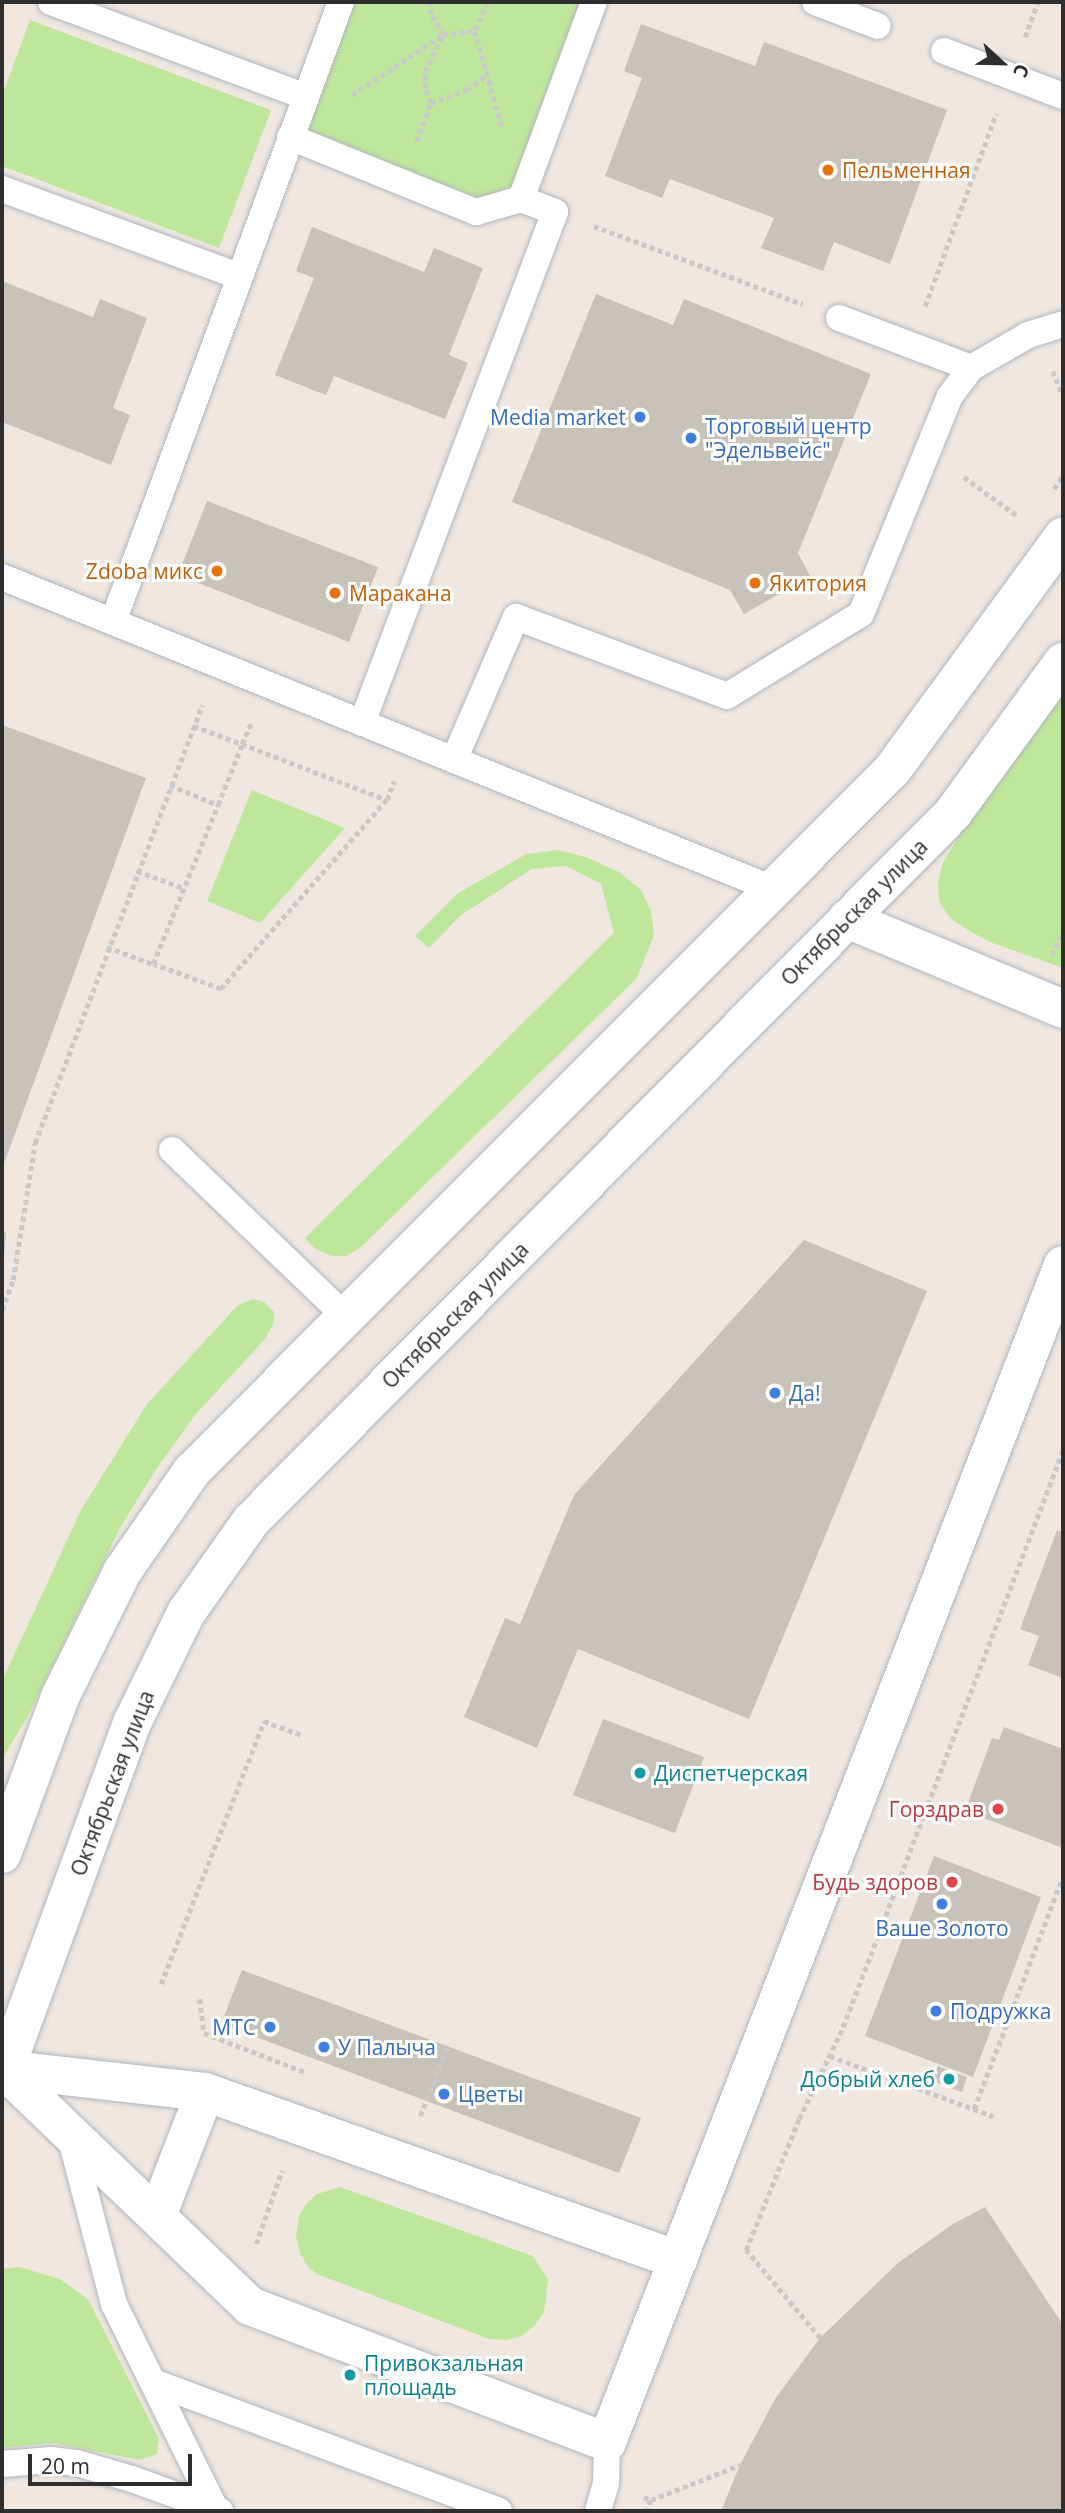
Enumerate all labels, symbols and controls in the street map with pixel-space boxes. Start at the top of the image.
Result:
north arrow [967,28,1037,98]
text: С [1007,60,1036,81]
place label: Пельменная [842,157,971,183]
marker: Пельменная [820,162,836,178]
place label: Media market [490,404,626,430]
marker: Media market [632,409,648,425]
place label: Торговый центр "Эдельвейс" [705,413,872,463]
marker: Торговый центр "Эдельвейс" [683,430,699,446]
place label: Zdoba микс [86,558,203,584]
marker: Zdoba микс [209,563,225,579]
place label: Якитория [769,570,867,596]
marker: Якитория [747,575,763,591]
place label: Маракана [349,580,452,606]
marker: Маракана [327,585,343,601]
street label: Октябрьская улица [776,834,932,990]
street label: Октябрьская улица [377,1237,533,1393]
place label: Да! [789,1380,821,1406]
marker: Да! [767,1385,783,1401]
street label: Октябрьская улица [65,1687,159,1879]
place label: Диспетчерская [654,1760,808,1786]
marker: Диспетчерская [632,1765,648,1781]
place label: Горздрав [889,1796,984,1822]
marker: Горздрав [990,1801,1006,1817]
place label: Будь здоров [812,1869,938,1895]
marker: Будь здоров [944,1874,960,1890]
marker: Ваше Золото [934,1896,950,1912]
place label: Ваше Золото [875,1915,1009,1941]
place label: Подружка [950,1998,1051,2024]
marker: Подружка [928,2003,944,2019]
place label: МТС [212,2014,256,2040]
marker: МТС [262,2019,278,2035]
place label: У Палыча [338,2034,436,2060]
marker: У Палыча [316,2039,332,2055]
place label: Добрый хлеб [800,2066,935,2092]
marker: Добрый хлеб [941,2071,957,2087]
place label: Цветы [458,2081,523,2107]
marker: Цветы [436,2086,452,2102]
place label: Привокзальная площадь [364,2350,524,2400]
marker: Привокзальная площадь [342,2367,358,2383]
scale bar [32,2440,196,2484]
text: 20 m [41,2452,90,2480]

